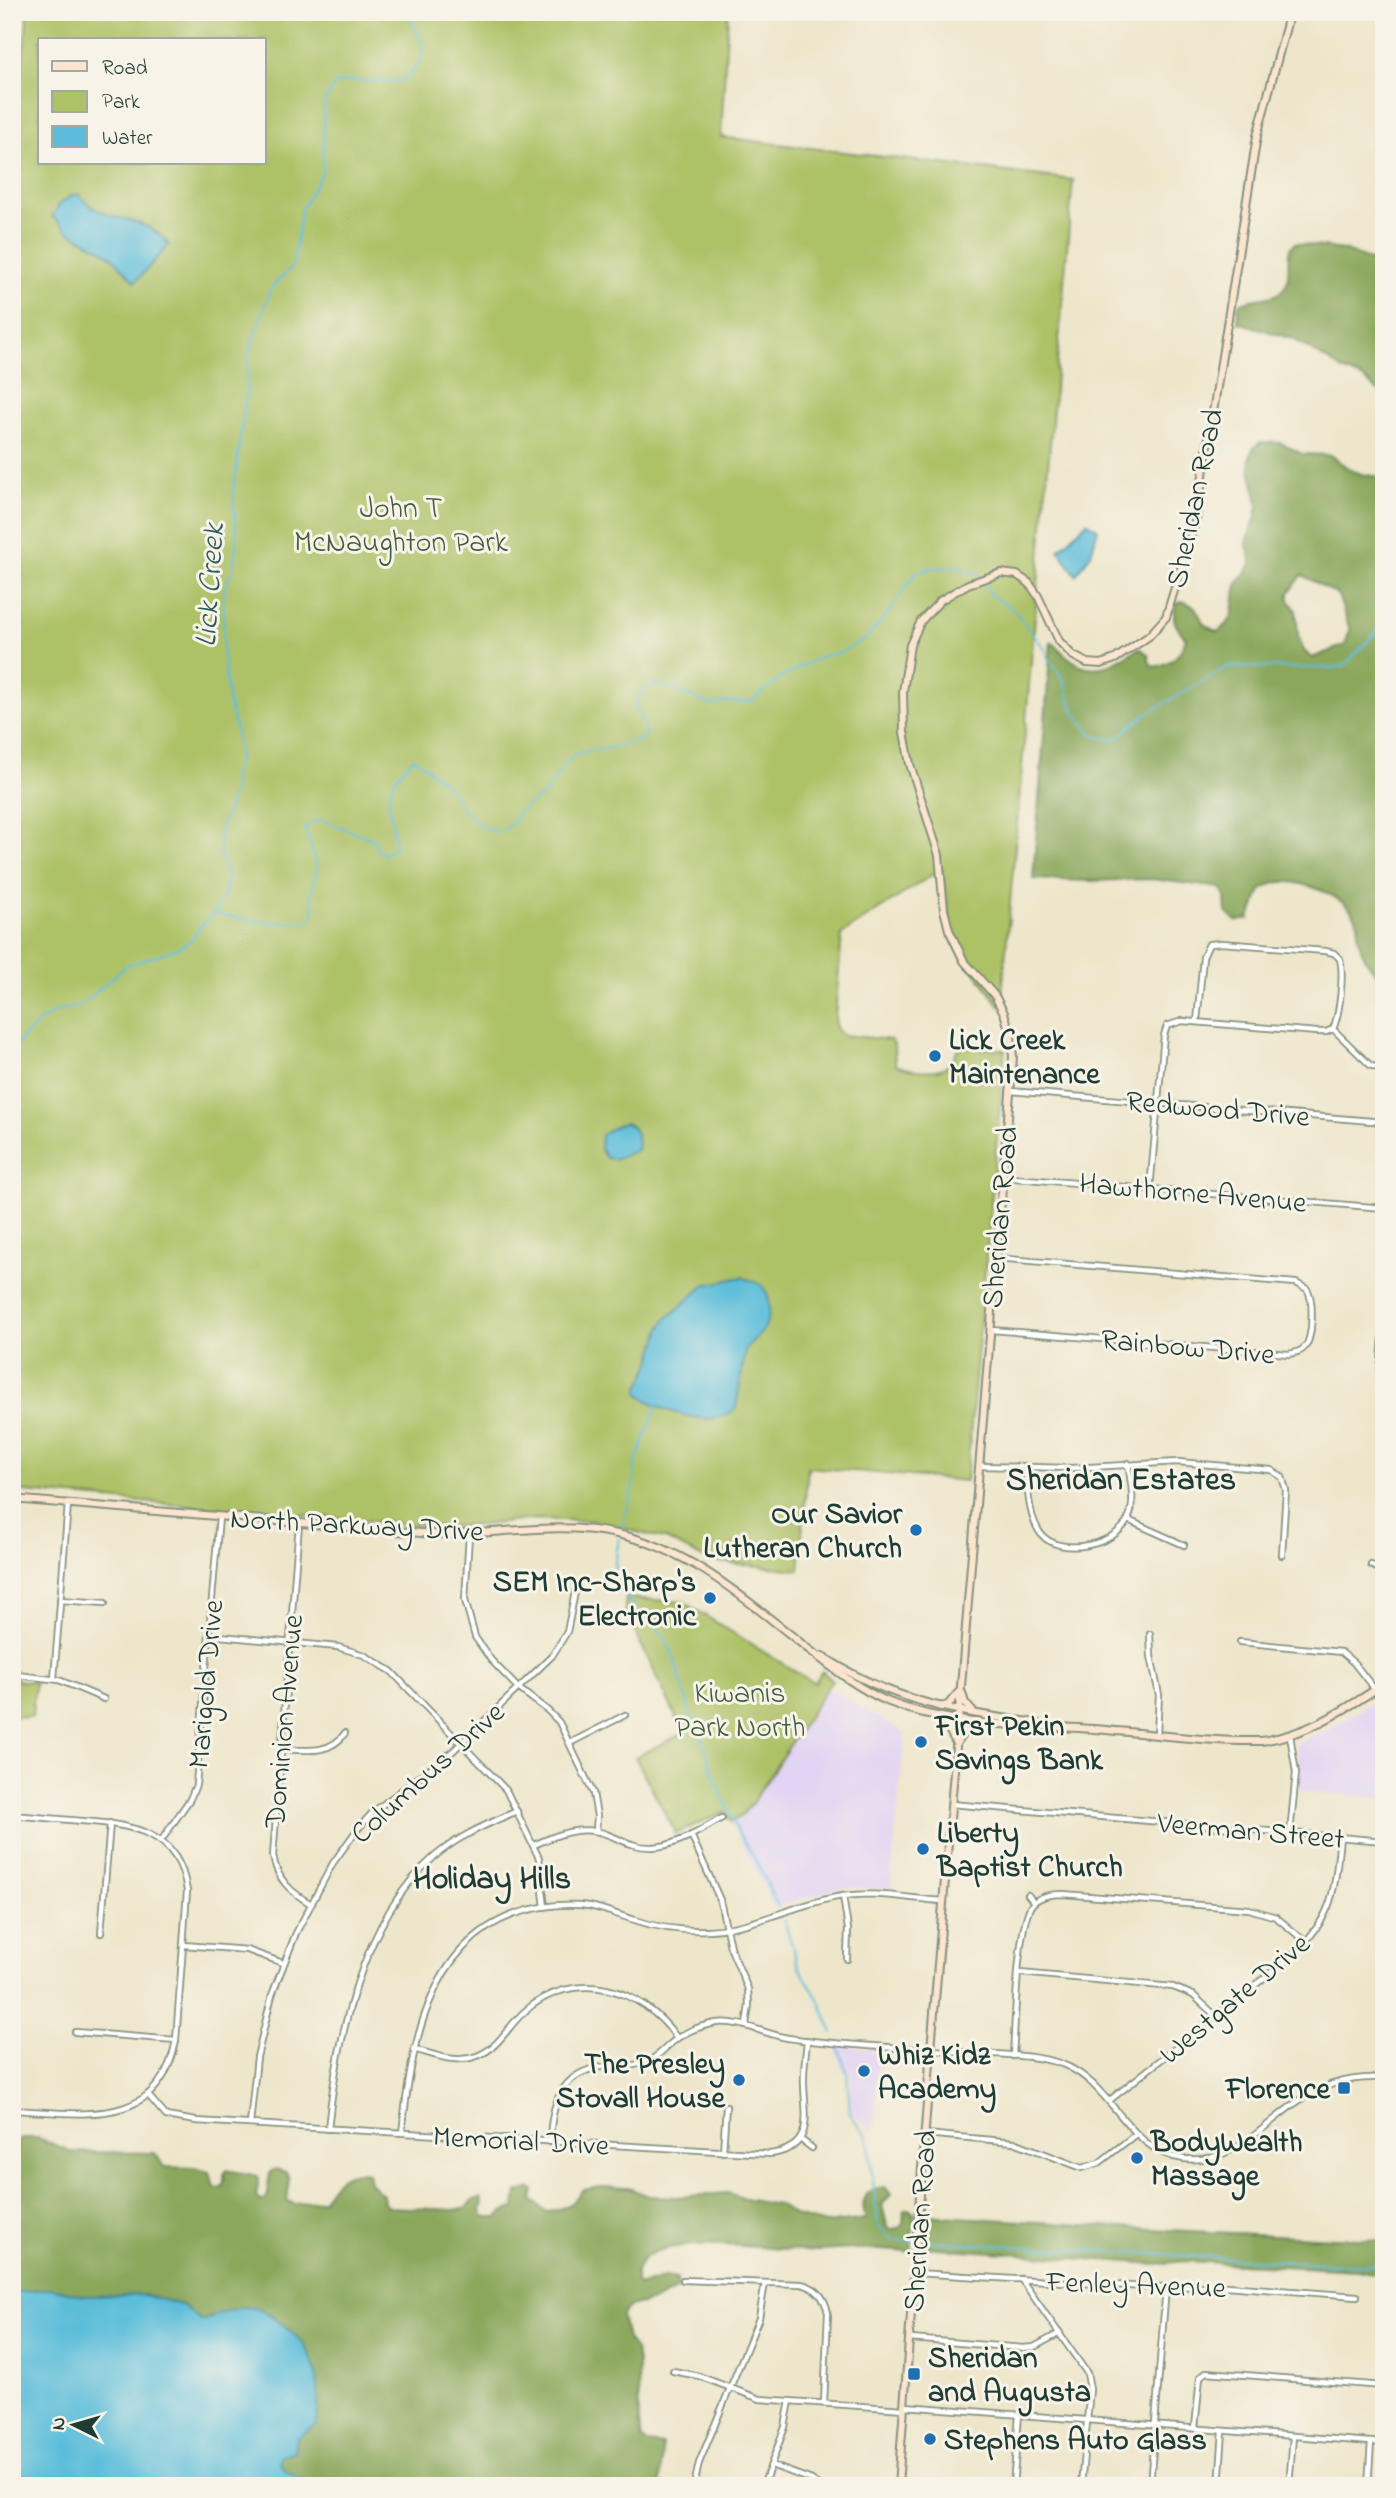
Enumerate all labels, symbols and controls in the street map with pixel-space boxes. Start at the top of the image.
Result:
legend [38,38,266,164]
text: Road [102,54,148,84]
text: Park [102,88,141,118]
text: Water [102,124,153,154]
street label: Sheridan Road [1156,405,1237,592]
park label: John T McNaughton Park [294,488,509,566]
water label: Lick Creek [184,520,239,649]
place label: Lick Creek Maintenance [949,1020,1101,1098]
marker: Lick Creek Maintenance [927,1048,943,1064]
street label: Redwood Drive [1124,1081,1312,1141]
street label: Sheridan Road [972,1124,1032,1310]
street label: Hawthorne Avenue [1077,1163,1309,1227]
street label: Rainbow Drive [1099,1319,1277,1379]
district label: Sheridan Estates [1006,1458,1236,1505]
place label: Our Savior Lutheran Church [704,1494,903,1572]
street label: North Parkway Drive [229,1498,485,1556]
marker: Our Savior Lutheran Church [908,1522,924,1538]
place label: SEM Inc-Sharp's Electronic [493,1562,697,1640]
marker: SEM Inc-Sharp's Electronic [702,1590,718,1606]
street label: Marigold Drive [179,1597,237,1771]
street label: Dominion Avenue [255,1612,317,1831]
park label: Kiwanis Park North [674,1673,806,1751]
street label: Columbus Drive [342,1692,517,1856]
place label: First Pekin Savings Bank [933,1706,1104,1785]
marker: First Pekin Savings Bank [913,1734,929,1750]
street label: Veerman Street [1154,1803,1346,1863]
place label: Liberty Baptist Church [935,1813,1123,1891]
marker: Liberty Baptist Church [915,1841,931,1857]
district label: Holiday Hills [413,1857,571,1905]
street label: Westgate Drive [1151,1924,1322,2077]
place label: Whiz Kidz Academy [878,2035,996,2113]
place label: The Presley Stovall House [556,2044,727,2122]
marker: Whiz Kidz Academy [856,2063,872,2079]
place label: Florence [1224,2069,1332,2113]
marker: The Presley Stovall House [731,2072,747,2088]
marker: Florence [1336,2080,1352,2096]
street label: Memorial Drive [432,2116,611,2170]
place label: BodyWealth Massage [1149,2122,1303,2201]
street label: Sheridan Road [894,2129,950,2314]
marker: BodyWealth Massage [1129,2150,1145,2166]
street label: Fenley Avenue [1044,2262,1227,2312]
place label: Sheridan and Augusta [928,2338,1091,2417]
marker: Sheridan and Augusta [906,2366,922,2382]
north arrow [38,2390,108,2460]
text: N [46,2416,74,2431]
place label: Stephens Auto Glass [944,2420,1207,2464]
marker: Stephens Auto Glass [922,2431,938,2447]

